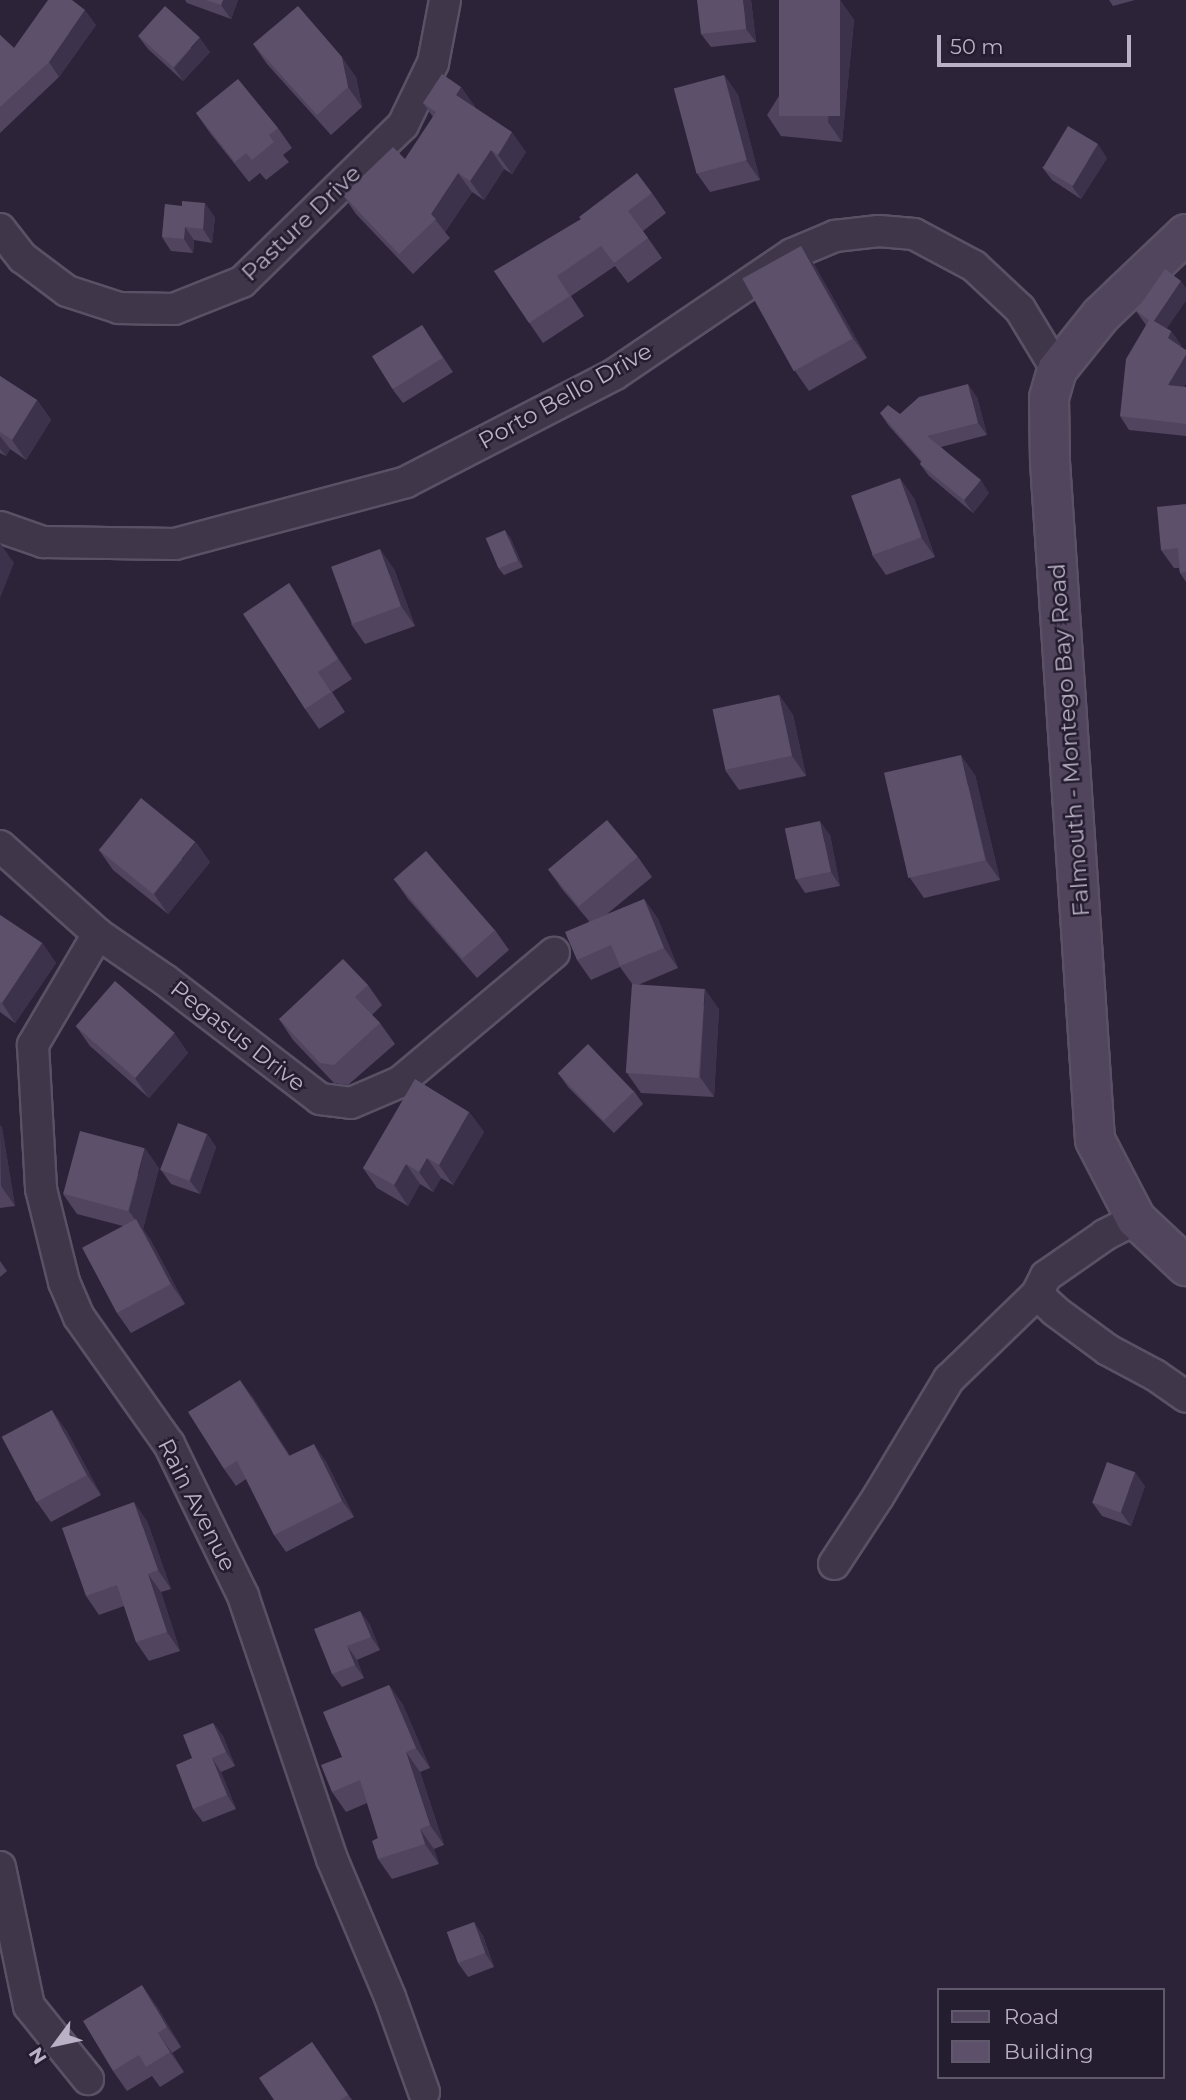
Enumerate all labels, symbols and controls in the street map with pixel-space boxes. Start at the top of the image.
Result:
scale bar [941,21,1135,65]
text: 50 m [950,34,1004,59]
street label: Pasture Drive [236,159,366,287]
street label: Porto Bello Drive [474,337,656,455]
street label: Falmouth - Montego Bay Road [1043,563,1095,917]
street label: Pegasus Drive [165,975,311,1097]
street label: Rain Avenue [152,1434,242,1576]
legend [937,1988,1165,2079]
text: Road [1004,2004,1059,2029]
north arrow [21,2009,91,2079]
text: Building [1004,2039,1094,2064]
text: N [24,2043,52,2068]

